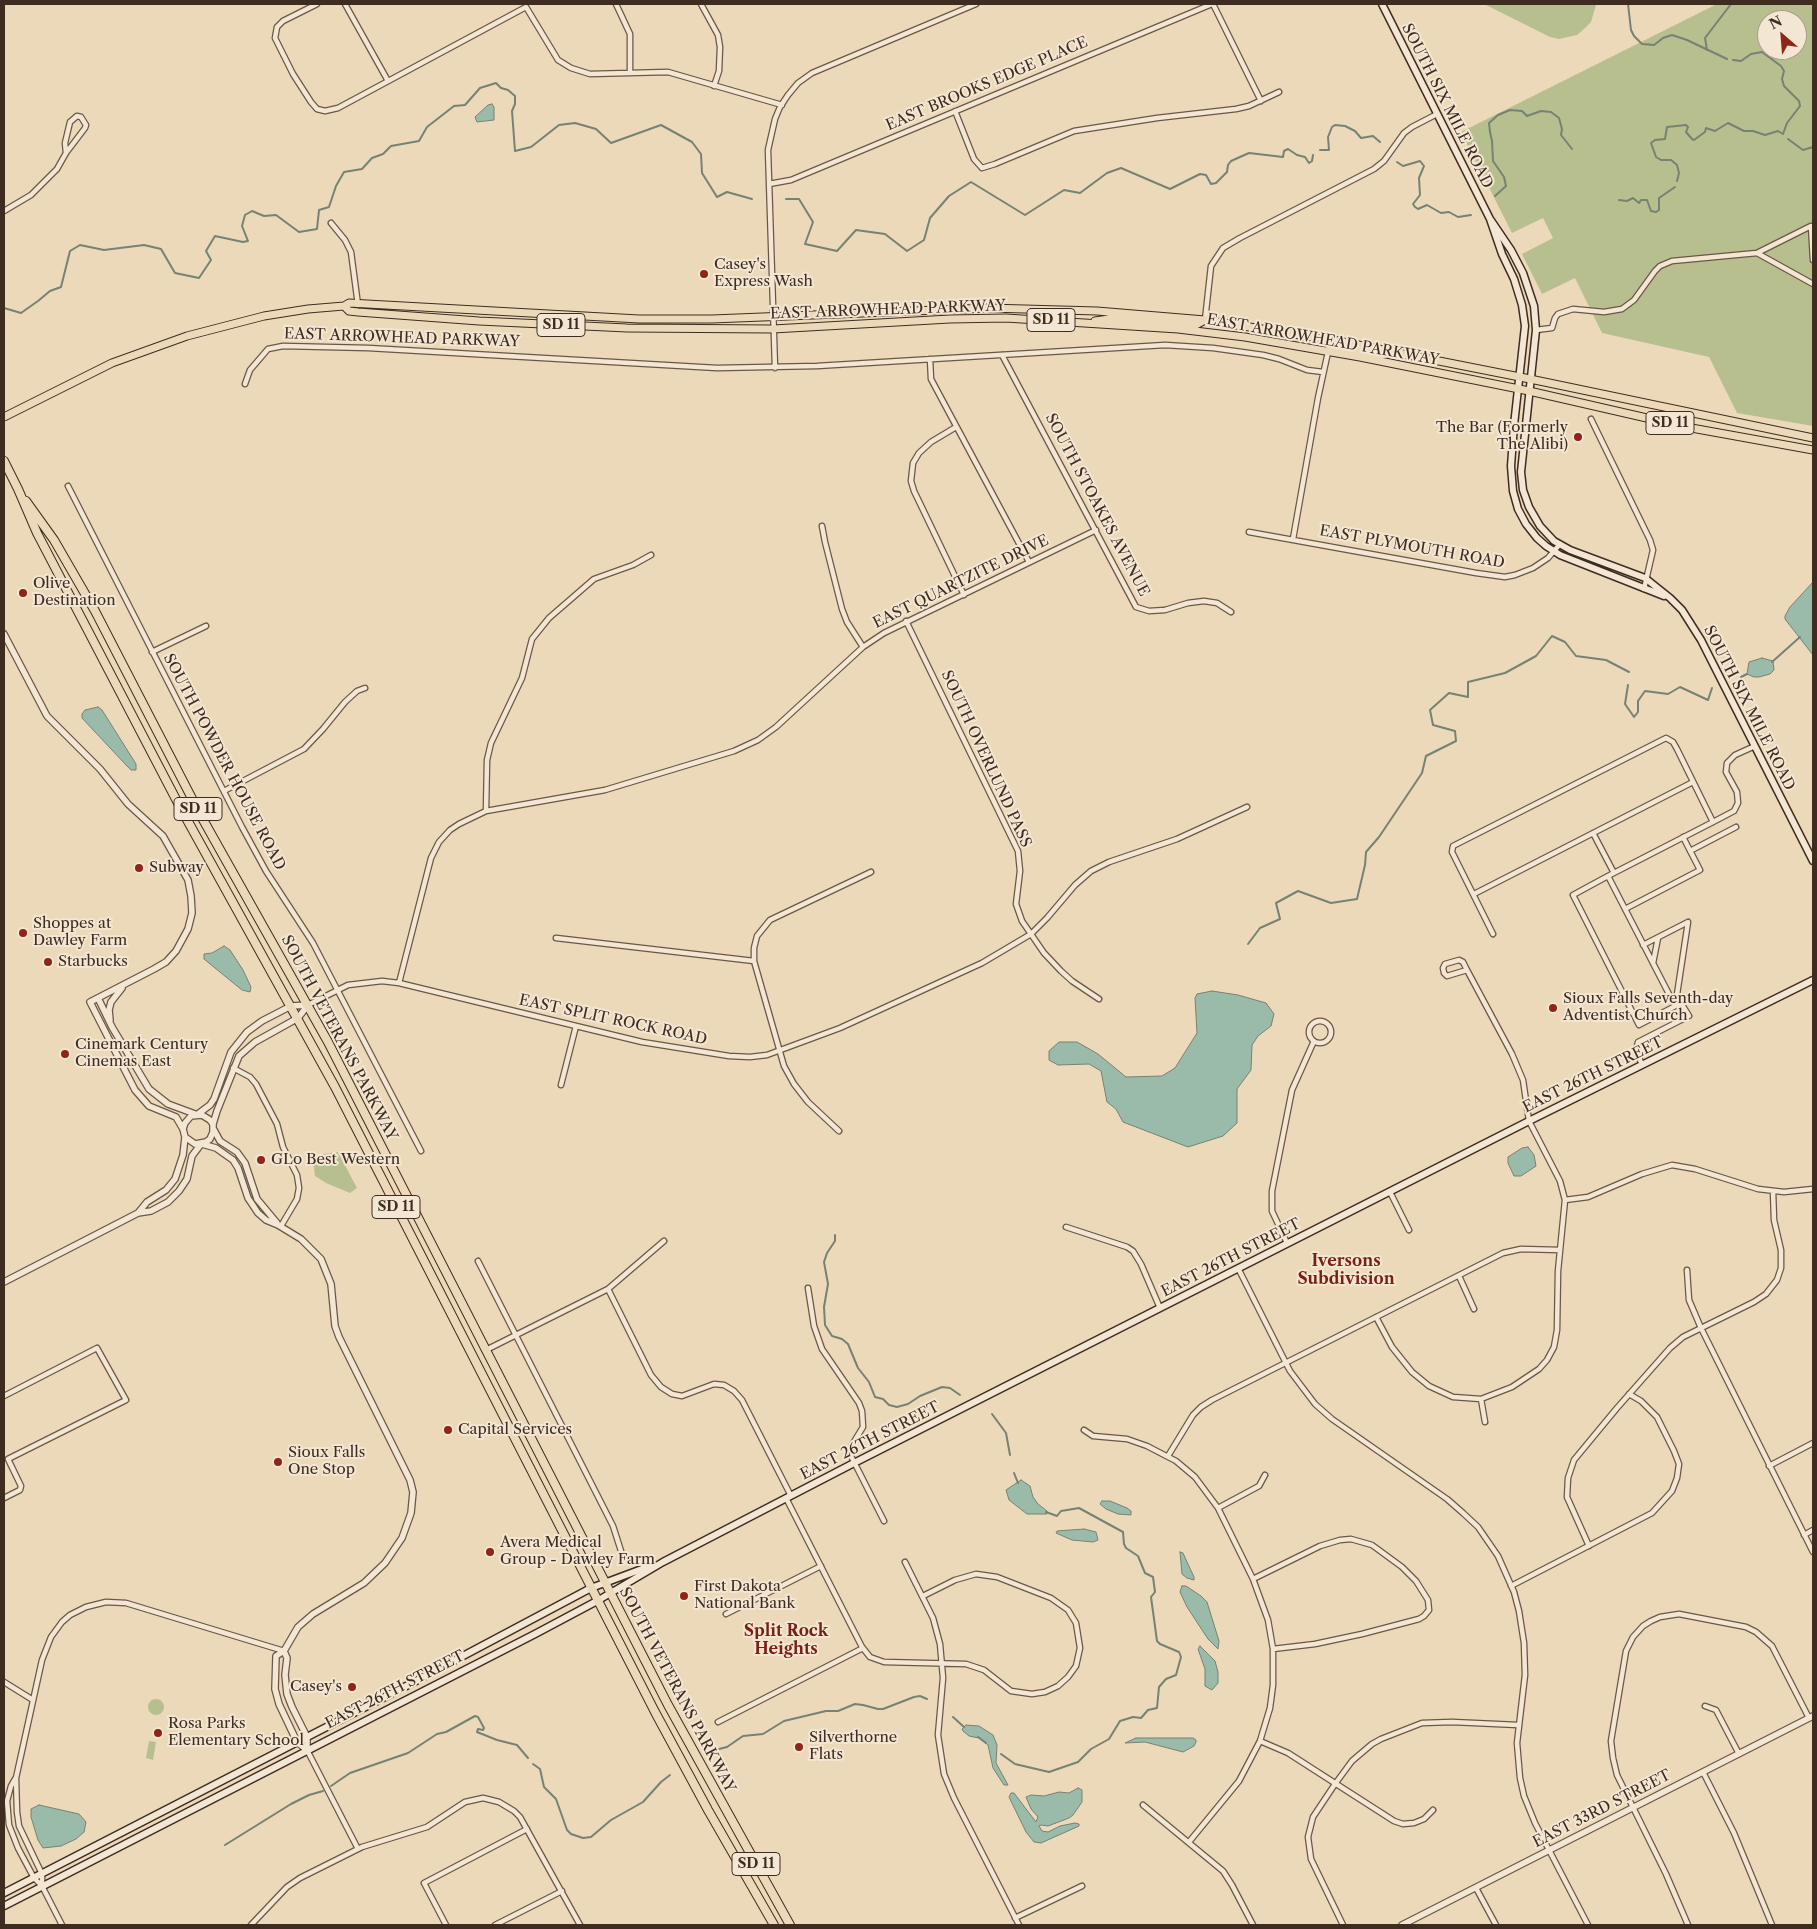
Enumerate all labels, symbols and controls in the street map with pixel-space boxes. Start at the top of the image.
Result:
north arrow [1757,10,1807,60]
text: N [1766,12,1785,33]
street label: SOUTH SIX MILE ROAD [1398,21,1496,191]
street label: EAST BROOKS EDGE PLACE [883,33,1091,135]
place label: Casey's Express Wash [714,256,813,291]
marker: Casey's Express Wash [698,268,710,280]
street label: EAST ARROWHEAD PARKWAY [770,297,1006,323]
road number: SD 11 [1027,308,1075,332]
street label: EAST ARROWHEAD PARKWAY [1205,311,1441,369]
road number: SD 11 [537,314,585,336]
street label: EAST ARROWHEAD PARKWAY [284,325,520,351]
street label: SOUTH STOAKES AVENUE [1041,410,1153,600]
road number: SD 11 [1646,412,1694,434]
place label: The Bar (Formerly The Alibi) [1436,419,1568,454]
marker: The Bar (Formerly The Alibi) [1572,431,1584,443]
street label: EAST PLYMOUTH ROAD [1318,522,1506,572]
street label: EAST QUARTZITE DRIVE [870,532,1052,632]
place label: Olive Destination [33,575,116,610]
marker: Olive Destination [17,587,29,599]
street label: SOUTH SIX MILE ROAD [1700,623,1798,793]
street label: SOUTH POWDER HOUSE ROAD [159,651,289,873]
street label: SOUTH OVERLUND PASS [937,668,1035,850]
road number: SD 11 [174,798,222,821]
place label: Subway [149,859,204,877]
marker: Subway [133,862,145,874]
place label: Shoppes at Dawley Farm [33,915,127,950]
marker: Shoppes at Dawley Farm [17,927,29,939]
street label: SOUTH VETERANS PARKWAY [277,932,401,1144]
place label: Starbucks [58,953,128,971]
marker: Starbucks [42,956,54,968]
place label: Sioux Falls Seventh-day Adventist Church [1563,990,1733,1025]
street label: EAST SPLIT ROCK ROAD [517,991,709,1049]
marker: Sioux Falls Seventh-day Adventist Church [1547,1002,1559,1014]
street label: EAST 26TH STREET [1520,1033,1666,1117]
place label: Cinemark Century Cinemas East [75,1036,208,1071]
marker: Cinemark Century Cinemas East [59,1048,71,1060]
place label: GLo Best Western [271,1151,400,1169]
marker: GLo Best Western [255,1154,267,1166]
road number: SD 11 [372,1196,420,1218]
street label: EAST 26TH STREET [1158,1215,1304,1301]
district label: Iversons Subdivision [1297,1251,1395,1289]
street label: EAST 26TH STREET [797,1398,943,1484]
place label: Capital Services [458,1421,572,1439]
marker: Capital Services [442,1424,454,1436]
place label: Sioux Falls One Stop [288,1444,365,1479]
marker: Sioux Falls One Stop [272,1456,284,1468]
place label: Avera Medical Group - Dawley Farm [500,1534,655,1569]
marker: Avera Medical Group - Dawley Farm [484,1546,496,1558]
place label: First Dakota National Bank [694,1578,795,1613]
street label: SOUTH VETERANS PARKWAY [615,1584,739,1796]
marker: First Dakota National Bank [678,1590,690,1602]
district label: Split Rock Heights [744,1621,828,1659]
street label: EAST 26TH STREET [322,1647,468,1733]
place label: Casey's [290,1678,342,1696]
marker: Casey's [346,1681,358,1693]
place label: Rosa Parks Elementary School [168,1715,304,1750]
marker: Rosa Parks Elementary School [152,1727,164,1739]
place label: Silverthorne Flats [809,1729,897,1764]
marker: Silverthorne Flats [793,1741,805,1753]
street label: EAST 33RD STREET [1530,1766,1674,1852]
road number: SD 11 [732,1852,780,1876]

